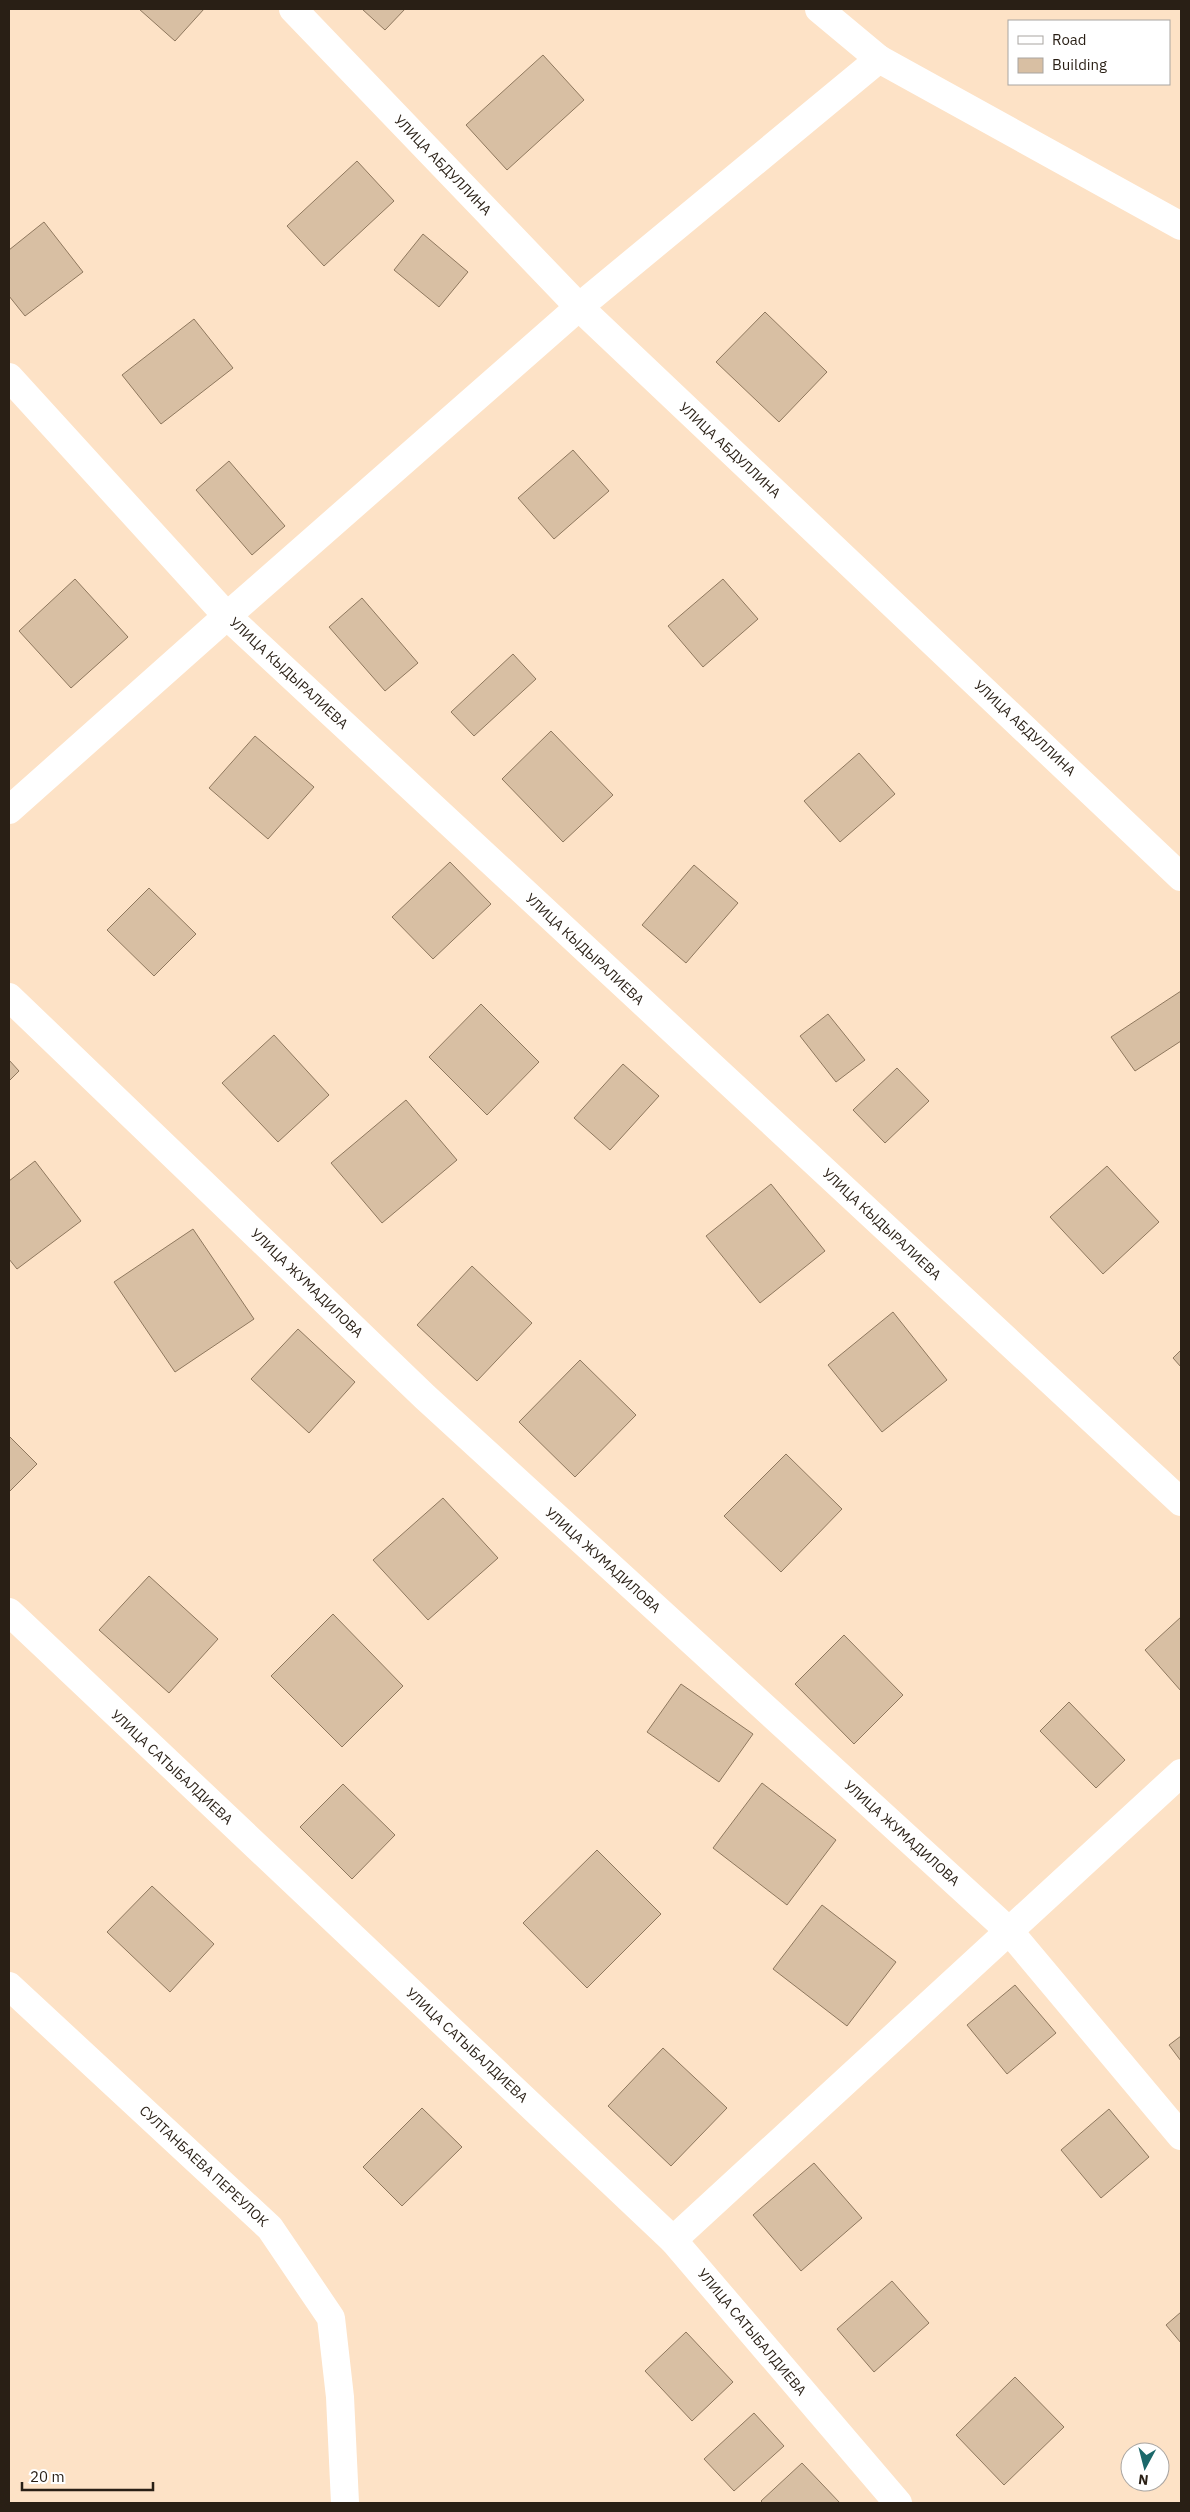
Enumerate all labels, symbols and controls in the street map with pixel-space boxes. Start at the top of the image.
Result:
legend [1008,20,1170,85]
text: Road [1052,30,1087,49]
text: Building [1052,55,1107,74]
street label: УЛИЦА АБДУЛЛИНА [390,111,496,219]
street label: УЛИЦА АБДУЛЛИНА [675,398,785,502]
street label: УЛИЦА КЫДЫРАЛИЕВА [226,613,352,733]
street label: УЛИЦА АБДУЛЛИНА [970,676,1080,780]
street label: УЛИЦА КЫДЫРАЛИЕВА [522,889,648,1009]
street label: УЛИЦА КЫДЫРАЛИЕВА [819,1164,945,1284]
street label: УЛИЦА ЖУМАДИЛОВА [247,1225,367,1341]
street label: УЛИЦА ЖУМАДИЛОВА [541,1503,665,1617]
street label: УЛИЦА САТЫБАЛДИЕВА [107,1706,237,1828]
street label: УЛИЦА ЖУМАДИЛОВА [840,1776,964,1890]
street label: УЛИЦА САТЫБАЛДИЕВА [402,1984,532,2106]
street label: СУЛТАНБАЕВА ПЕРЕУЛОК [136,2101,272,2231]
street label: УЛИЦА САТЫБАЛДИЕВА [694,2265,810,2399]
north arrow [1120,2442,1170,2492]
scale bar [22,2460,154,2492]
text: 20 m [30,2467,65,2486]
text: N [1137,2470,1150,2489]

